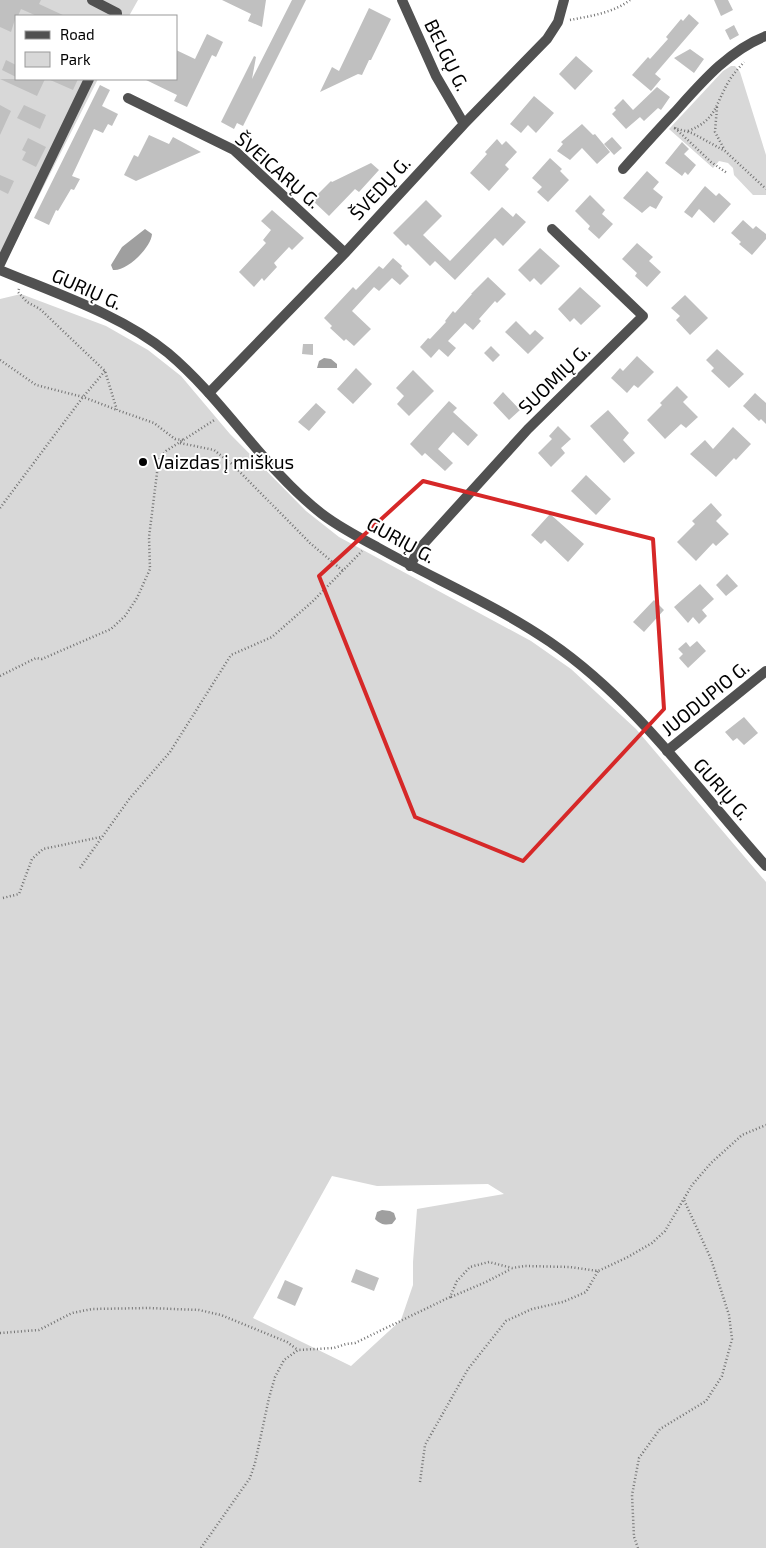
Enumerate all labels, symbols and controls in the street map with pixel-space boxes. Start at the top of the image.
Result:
legend [15,15,178,80]
street label: BELGŲ G. [420,15,475,94]
text: Road [60,25,95,43]
text: Park [60,50,91,68]
street label: ŠVEICARŲ G. [231,126,326,213]
street label: ŠVEDŲ G. [344,151,415,224]
street label: GURIŲ G. [49,263,126,314]
street label: SUOMIŲ G. [513,339,594,418]
place label: Vaizdas į miškus [153,450,294,473]
marker: Vaizdas į miškus [137,456,149,468]
street label: GURIŲ G. [363,511,439,568]
street label: JUODUPIO G. [656,655,753,740]
street label: GURIŲ G. [689,753,755,824]

